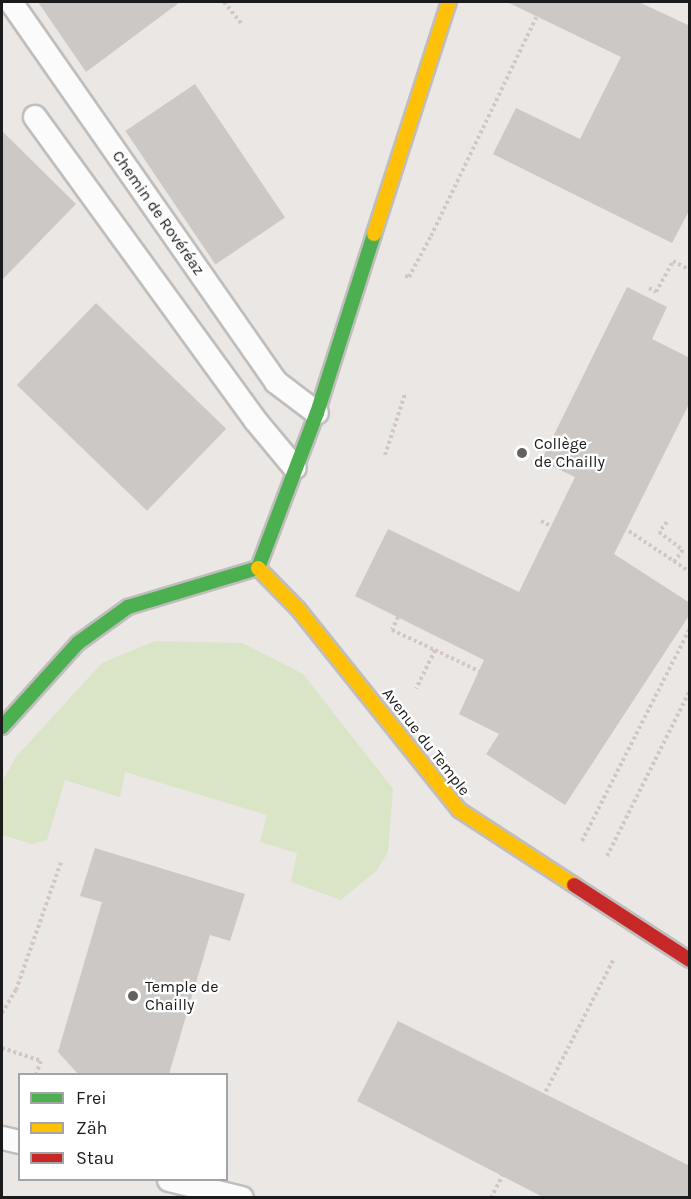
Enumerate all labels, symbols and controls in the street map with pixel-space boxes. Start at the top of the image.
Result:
street label: Chemin de Rovéréaz [108,147,208,279]
place label: Collège de Chailly [534,434,605,472]
marker: Collège de Chailly [515,446,529,460]
street label: Avenue du Temple [378,684,474,800]
place label: Temple de Chailly [145,977,219,1015]
marker: Temple de Chailly [126,989,140,1003]
legend [18,1073,228,1181]
text: Frei [76,1087,107,1109]
text: Zäh [76,1117,107,1139]
text: Stau [76,1147,114,1169]

